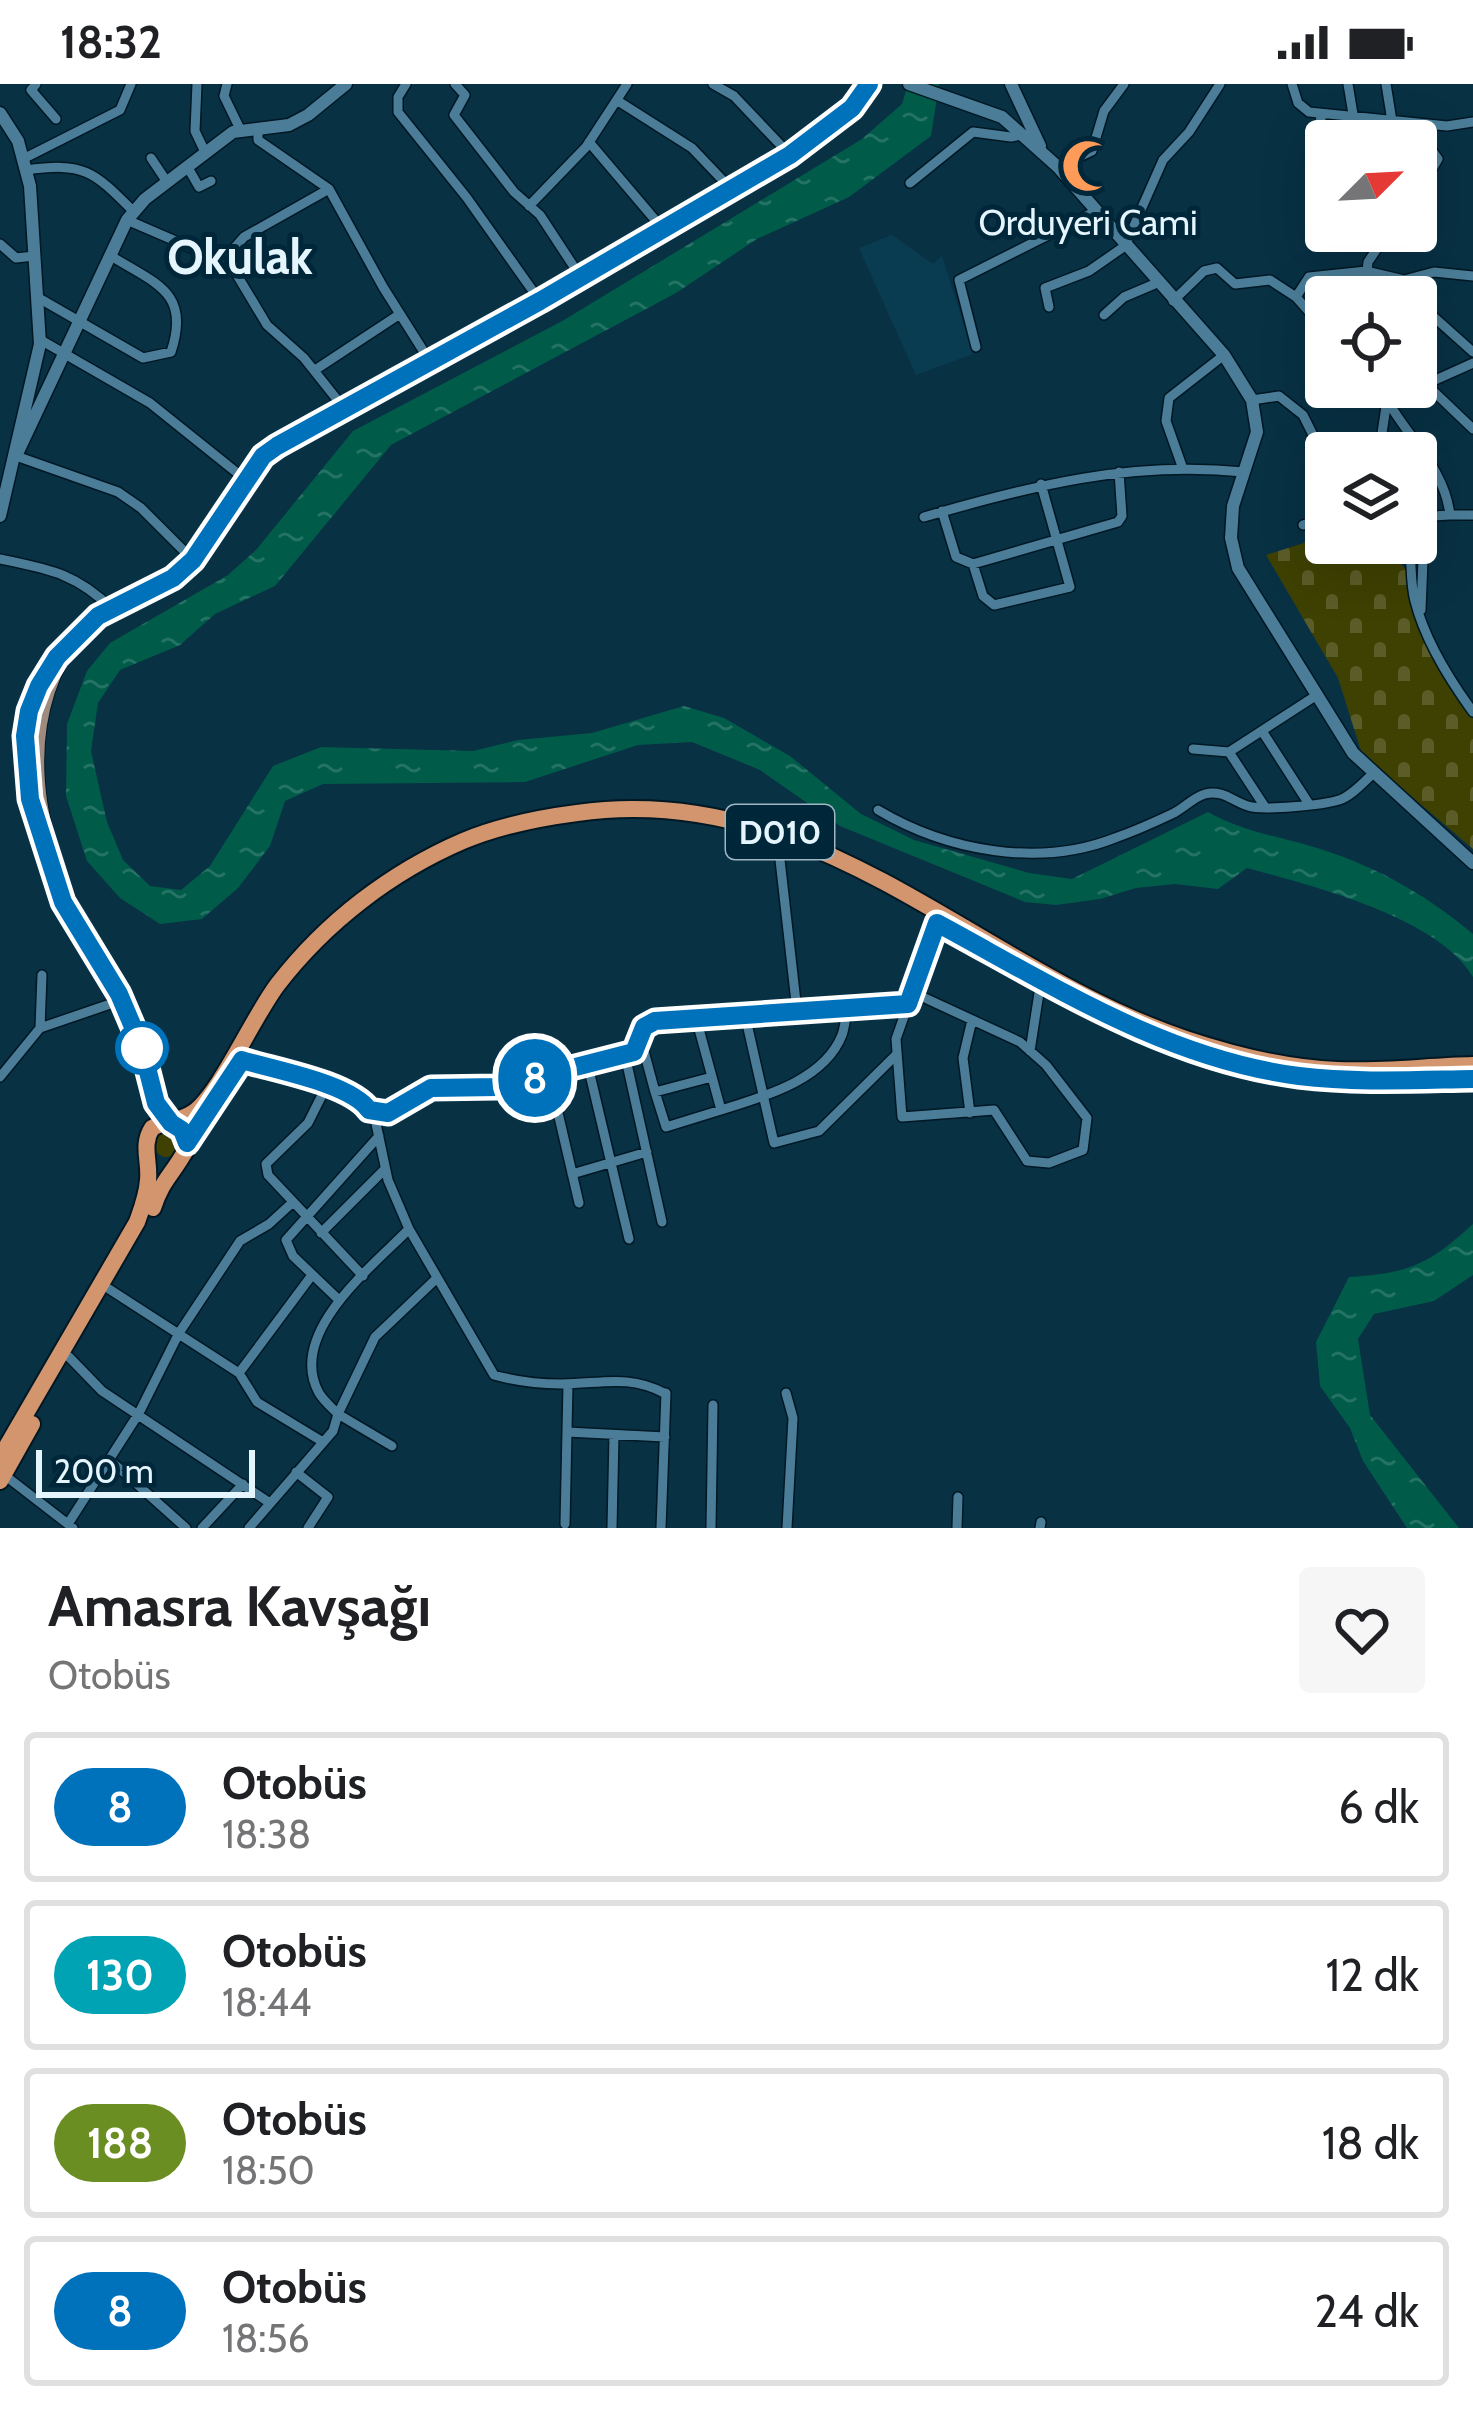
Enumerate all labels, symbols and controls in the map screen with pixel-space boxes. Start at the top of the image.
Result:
text: 18:32 [60,15,162,69]
north arrow [1305,120,1437,252]
map controls [1305,120,1437,564]
mosque icon: Orduyeri Cami [1059,137,1117,195]
place label: Orduyeri Cami [978,200,1198,244]
district label: Okulak [167,228,314,286]
button: locate [1305,276,1437,408]
button: layers [1305,432,1437,564]
road number: D010 [726,805,834,859]
unlabelled marker [117,1023,167,1073]
line badge: 8 [496,1039,574,1117]
text: 8 [522,1052,548,1104]
scale bar [36,1444,255,1497]
text: 200 m [54,1451,154,1491]
button: heart [1299,1567,1425,1693]
text: Amasra Kavşağı [48,1571,431,1640]
text: Otobüs [48,1651,171,1699]
text: Otobüs [222,1756,367,1810]
text: 6 dk [1338,1780,1419,1834]
text: 8 [107,1781,133,1833]
text: 18:38 [222,1810,311,1858]
text: Otobüs [222,1924,367,1978]
text: 12 dk [1325,1948,1419,2002]
text: 130 [86,1949,154,2001]
text: 18:44 [222,1978,312,2026]
text: Otobüs [222,2092,367,2146]
text: 18 dk [1322,2116,1419,2170]
text: 188 [87,2117,153,2169]
text: 18:50 [222,2146,315,2194]
text: Otobüs [222,2260,367,2314]
text: 24 dk [1314,2284,1419,2338]
text: 8 [107,2285,133,2337]
text: 18:56 [222,2314,310,2362]

